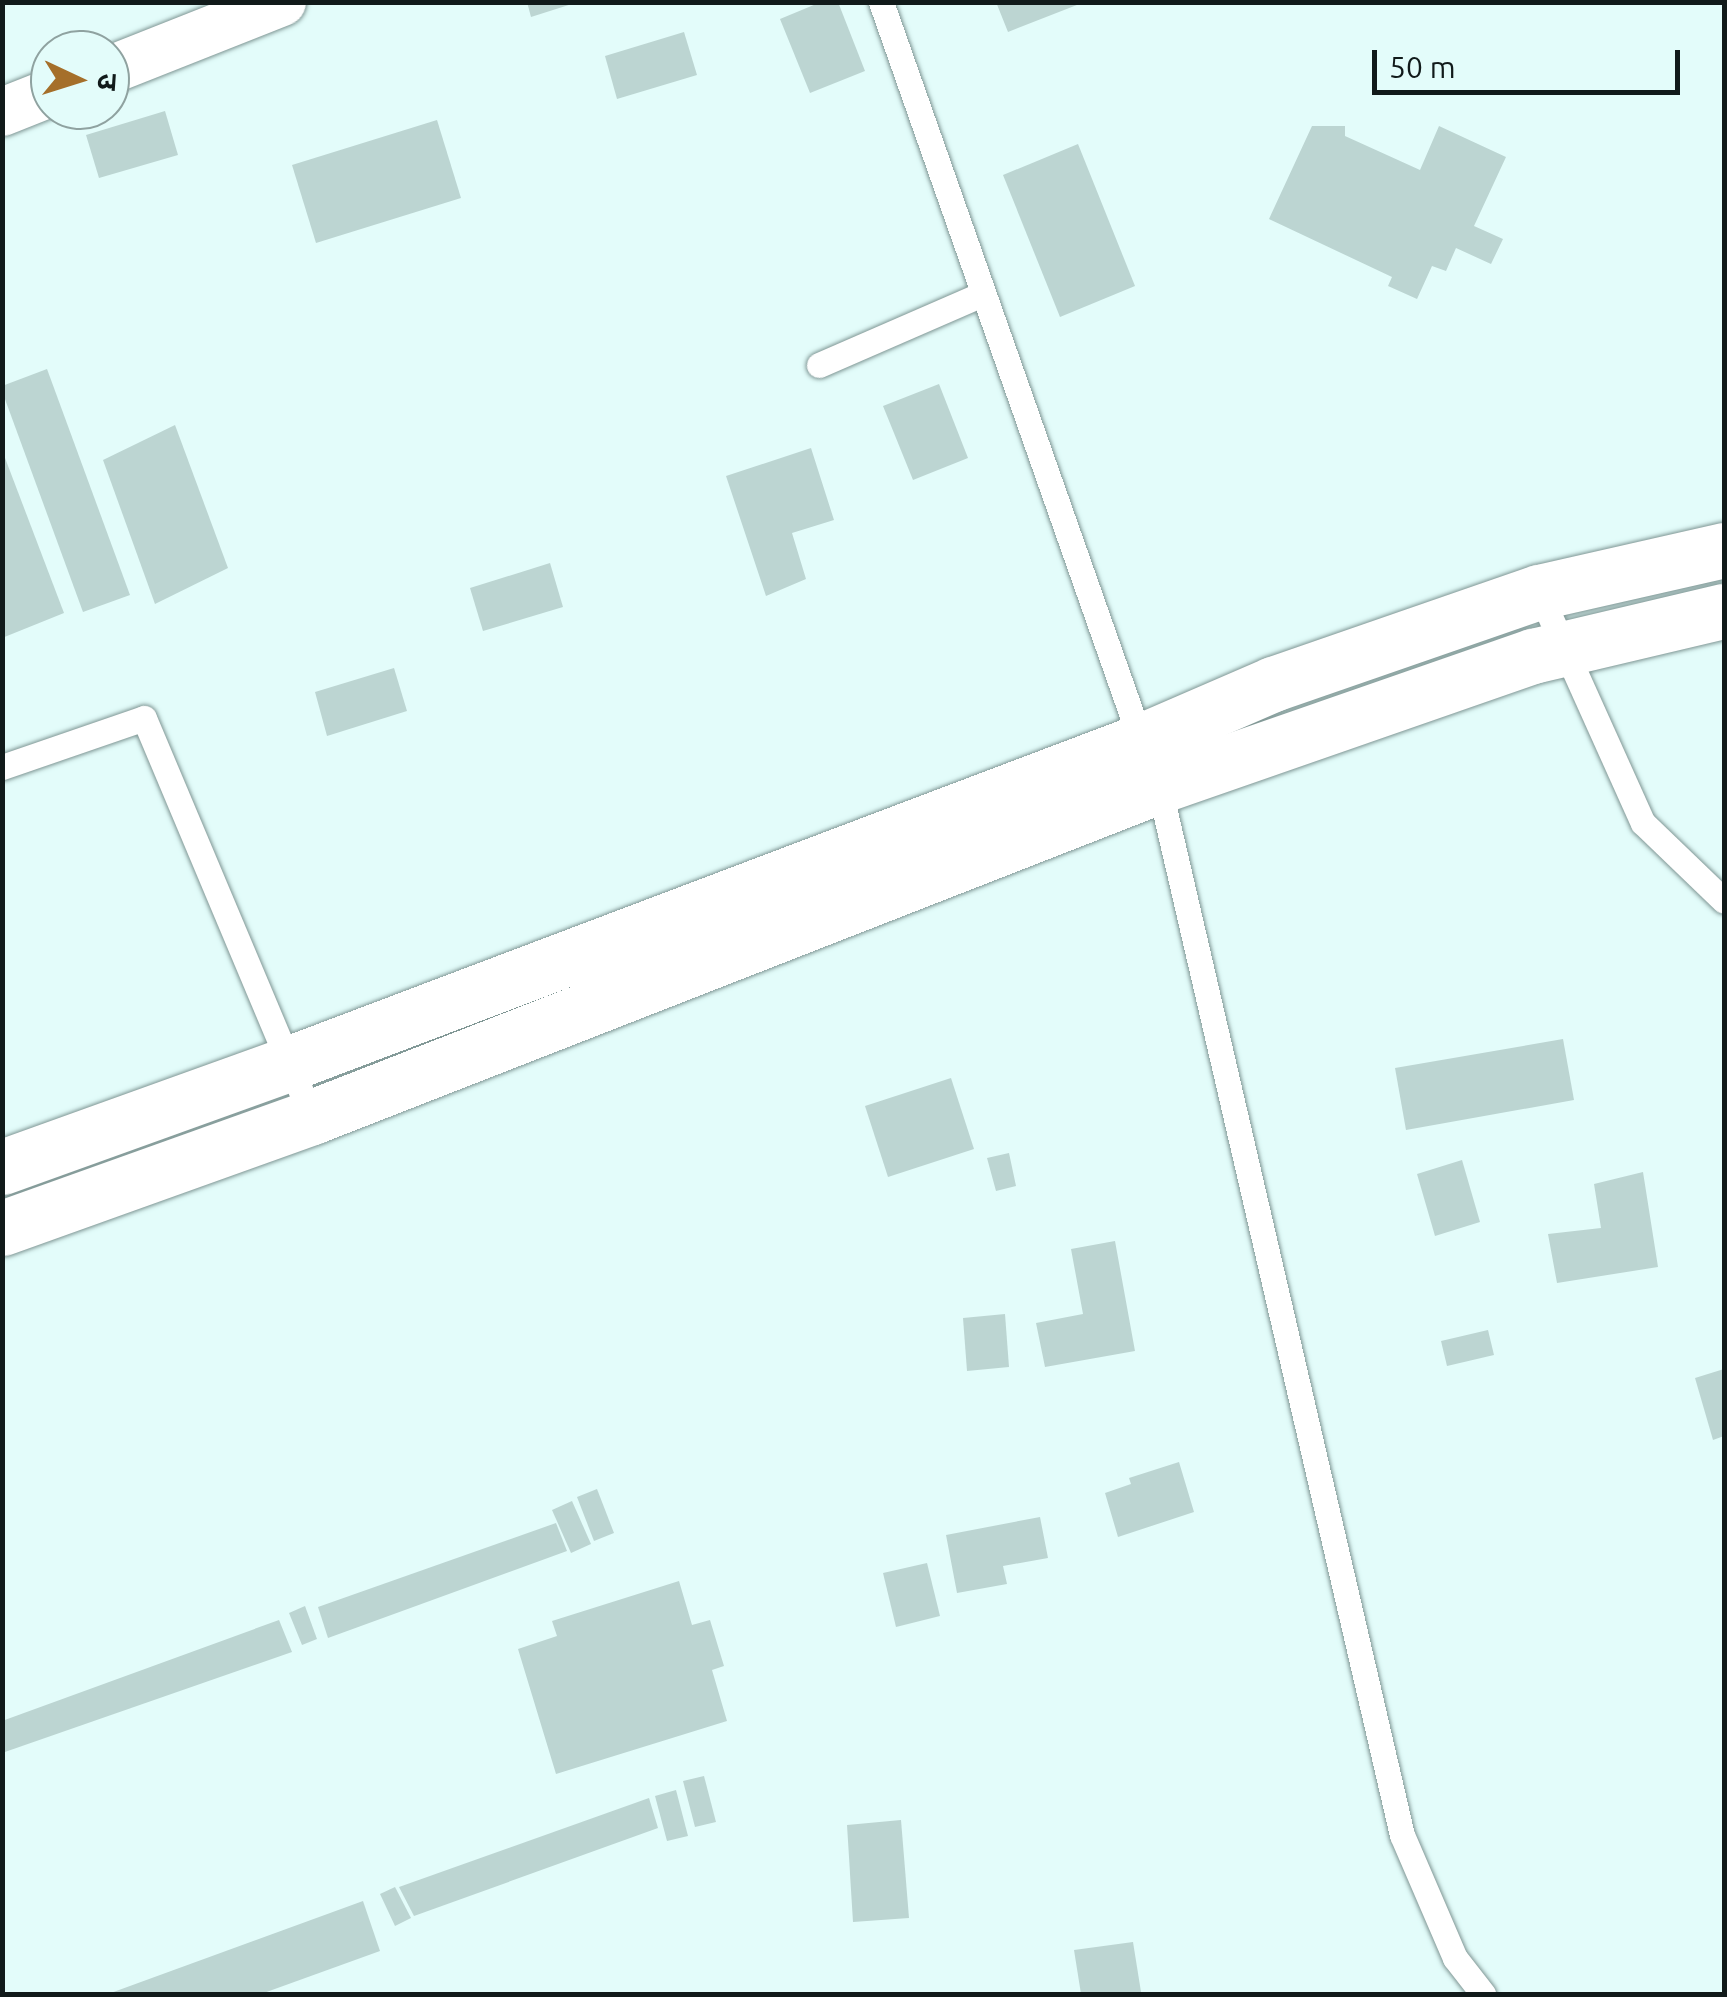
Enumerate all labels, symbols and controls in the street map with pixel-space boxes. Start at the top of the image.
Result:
north arrow [30,30,130,130]
scale bar [1377,30,1684,92]
text: 50 m [1389,50,1456,84]
text: उ [92,73,124,91]

